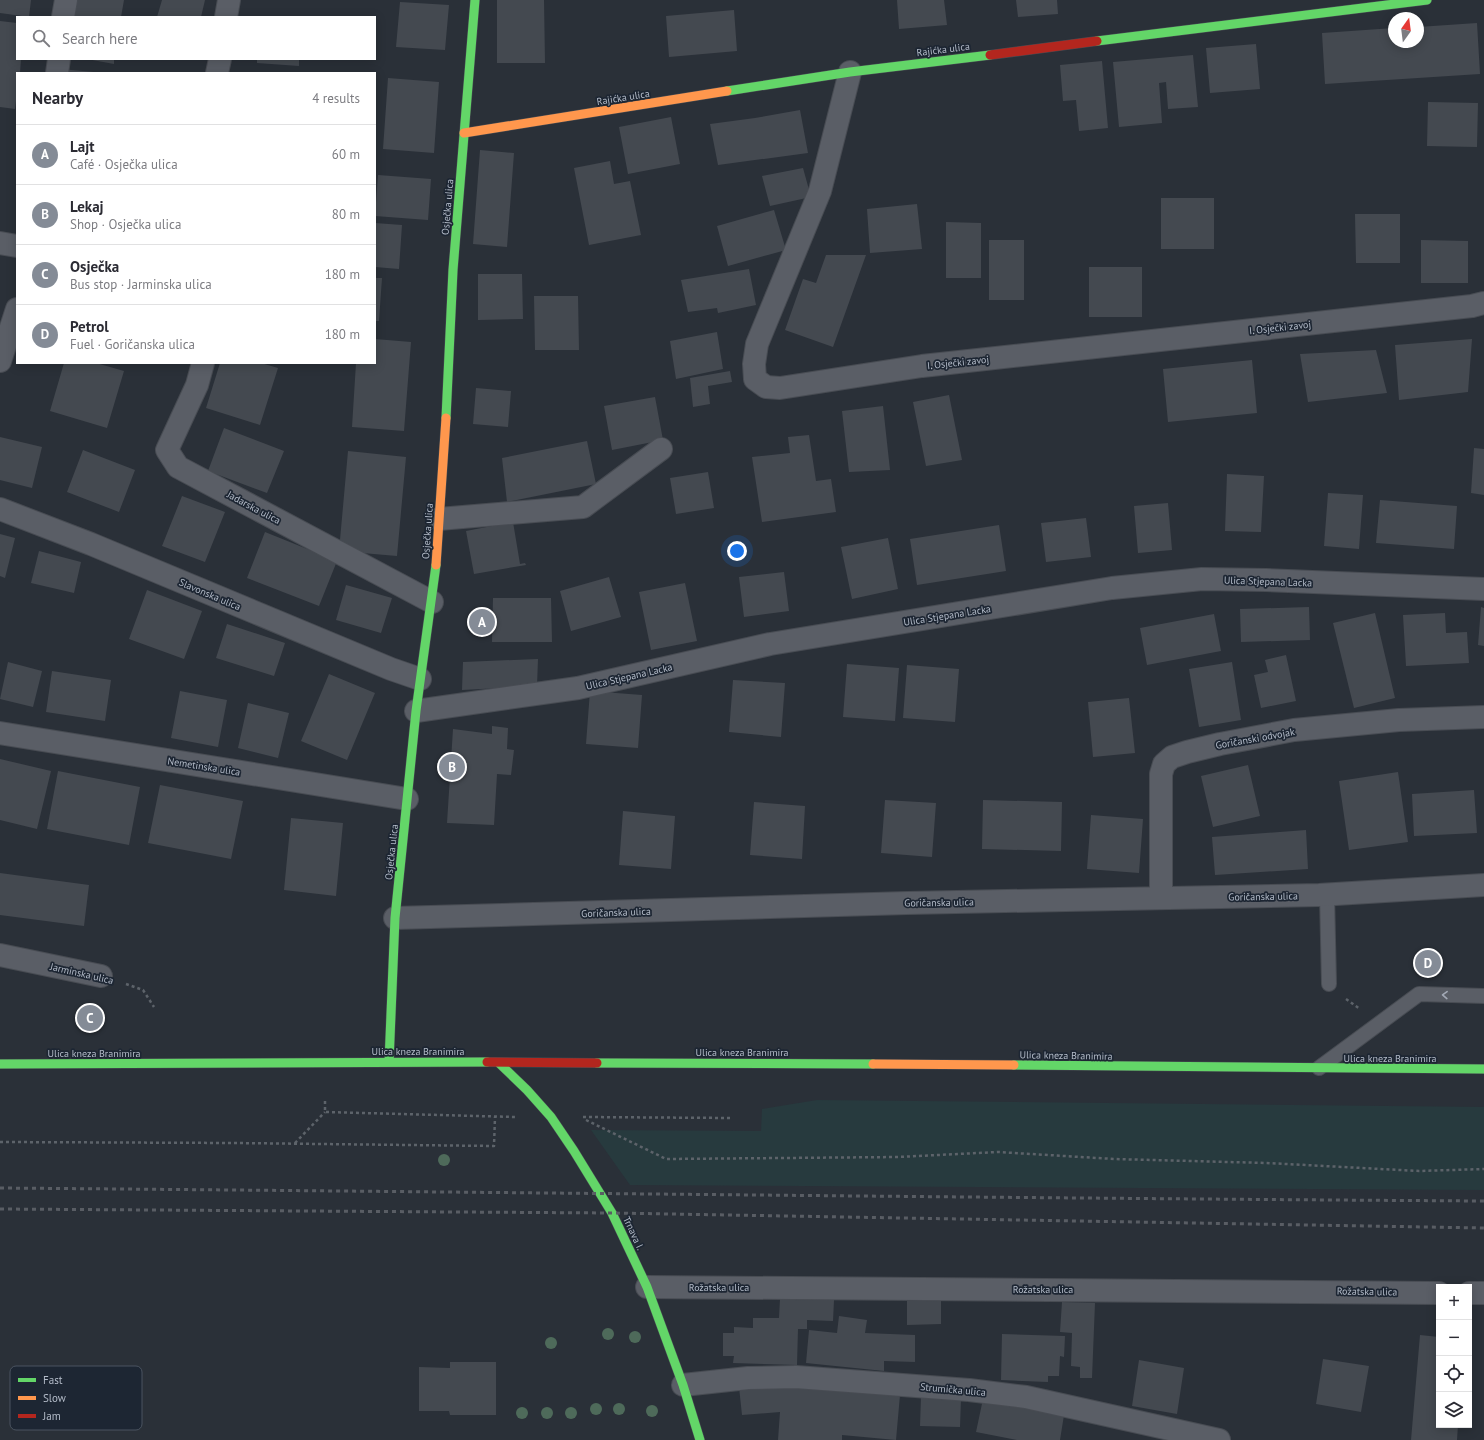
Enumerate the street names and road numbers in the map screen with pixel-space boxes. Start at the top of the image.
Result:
street label: Rajićka ulica [916,40,970,59]
street label: Rajićka ulica [596,87,651,108]
street label: Osječka ulica [439,179,456,236]
street label: I. Osječki zavoj [1248,318,1312,337]
street label: I. Osječki zavoj [926,353,990,372]
street label: Jadarska ulica [224,487,283,527]
street label: Osječka ulica [419,503,436,559]
street label: Ulica Stjepana Lacka [1224,573,1312,590]
street label: Slavonska ulica [177,576,243,613]
street label: Ulica Stjepana Lacka [902,602,992,629]
street label: Ulica Stjepana Lacka [585,660,674,693]
street label: Goričanski odvojak [1215,725,1296,752]
street label: Nemetinska ulica [167,754,241,779]
street label: Osječka ulica [382,823,401,881]
street label: Goričanska ulica [1228,889,1298,904]
street label: Goričanska ulica [904,895,974,910]
street label: Goričanska ulica [581,905,651,920]
street label: Jarminska ulica [48,960,115,987]
street label: Ulica kneza Branimira [371,1045,465,1058]
street label: Ulica kneza Branimira [695,1046,789,1059]
street label: Ulica kneza Branimira [47,1047,141,1060]
street label: Ulica kneza Branimira [1019,1048,1113,1063]
street label: Ulica kneza Branimira [1343,1052,1437,1065]
street label: Trnava I. [620,1214,647,1252]
street label: Rožatska ulica [689,1281,749,1294]
street label: Rožatska ulica [1013,1283,1073,1296]
street label: Rožatska ulica [1337,1284,1397,1299]
street label: Strumička ulica [920,1380,986,1399]

